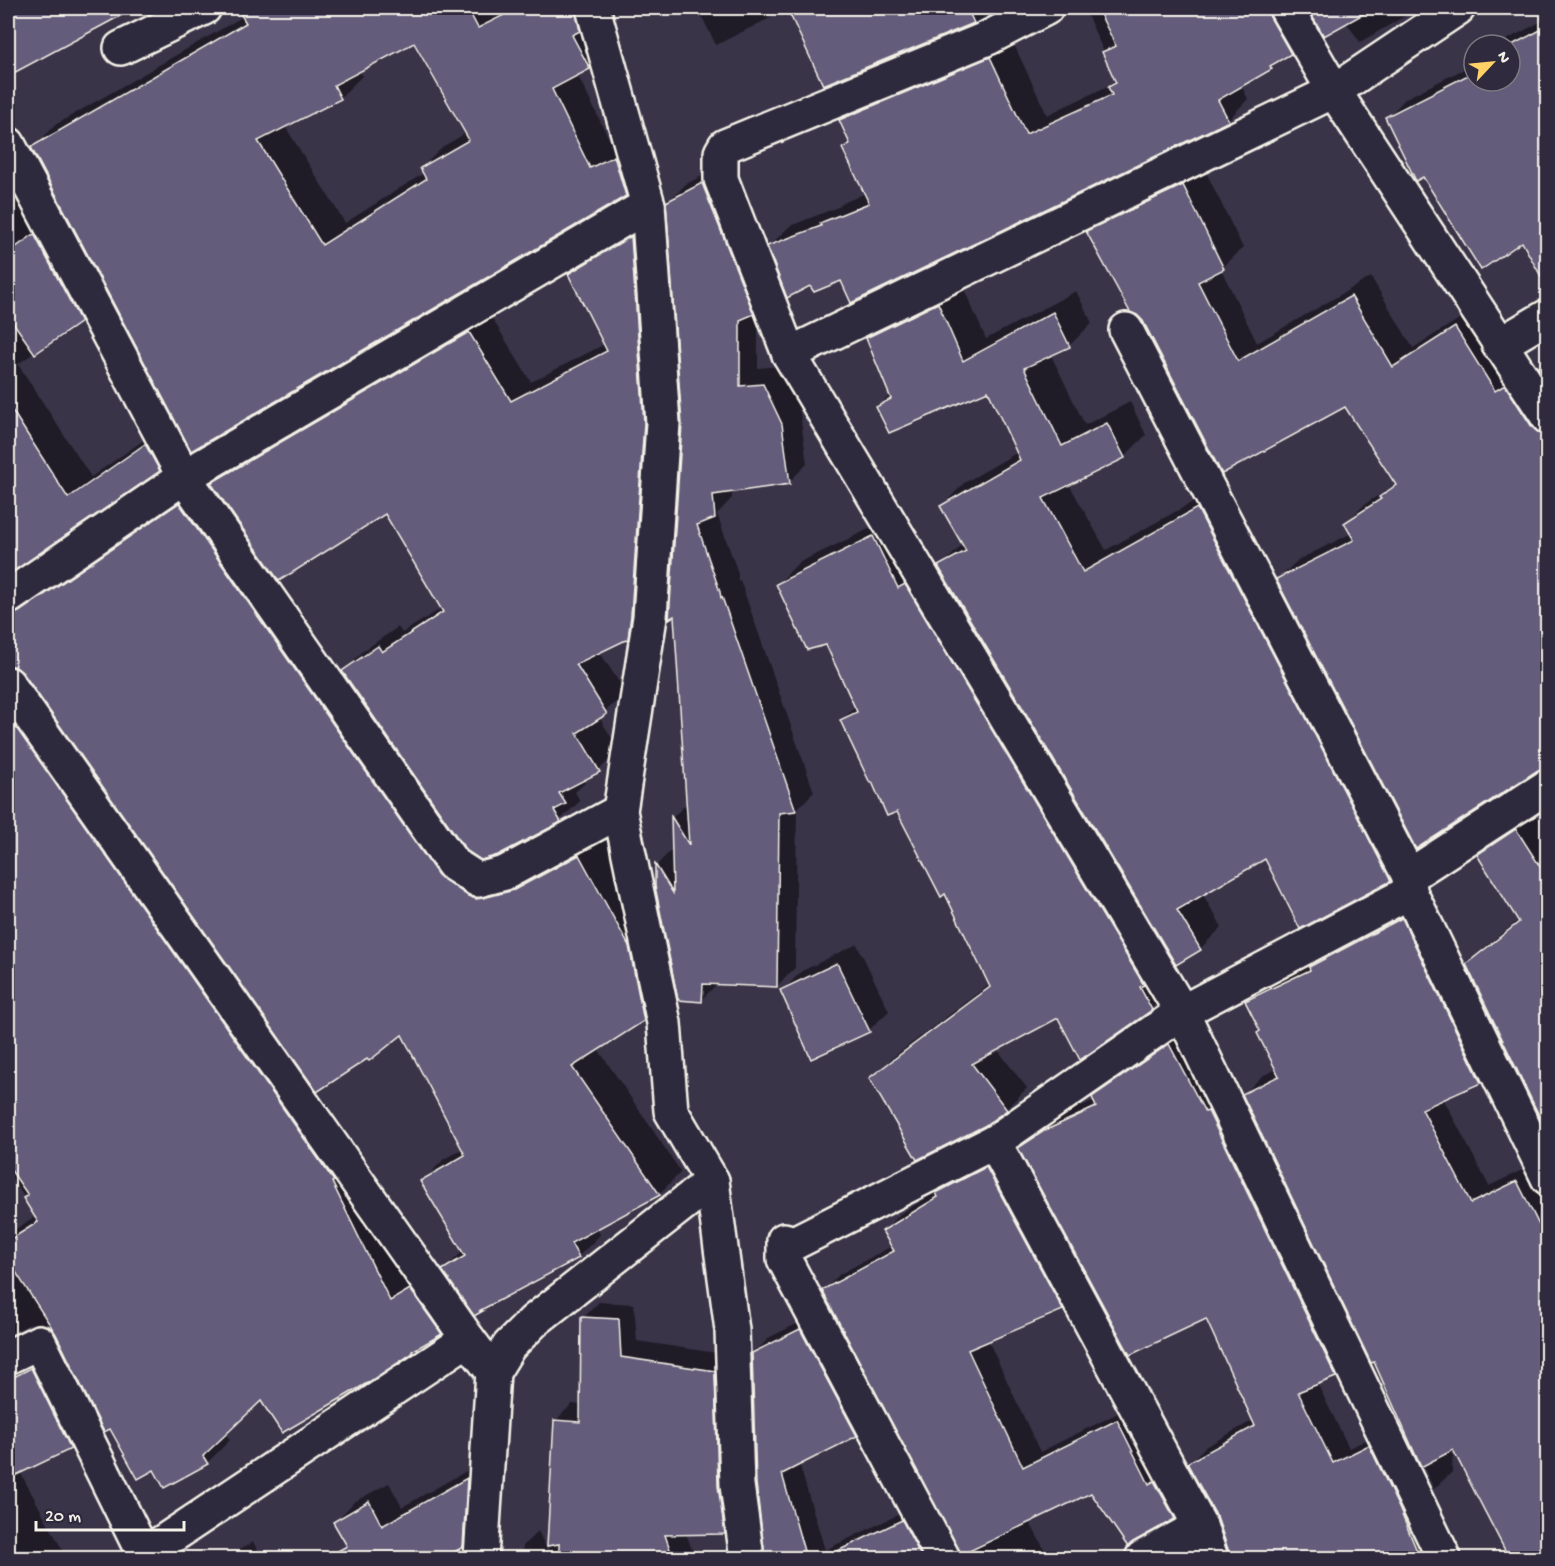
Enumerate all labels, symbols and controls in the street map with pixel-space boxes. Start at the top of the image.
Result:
north arrow [1462,33,1522,93]
text: N [1492,49,1513,67]
scale bar [36,1494,184,1532]
text: 20 m [45,1507,81,1528]

